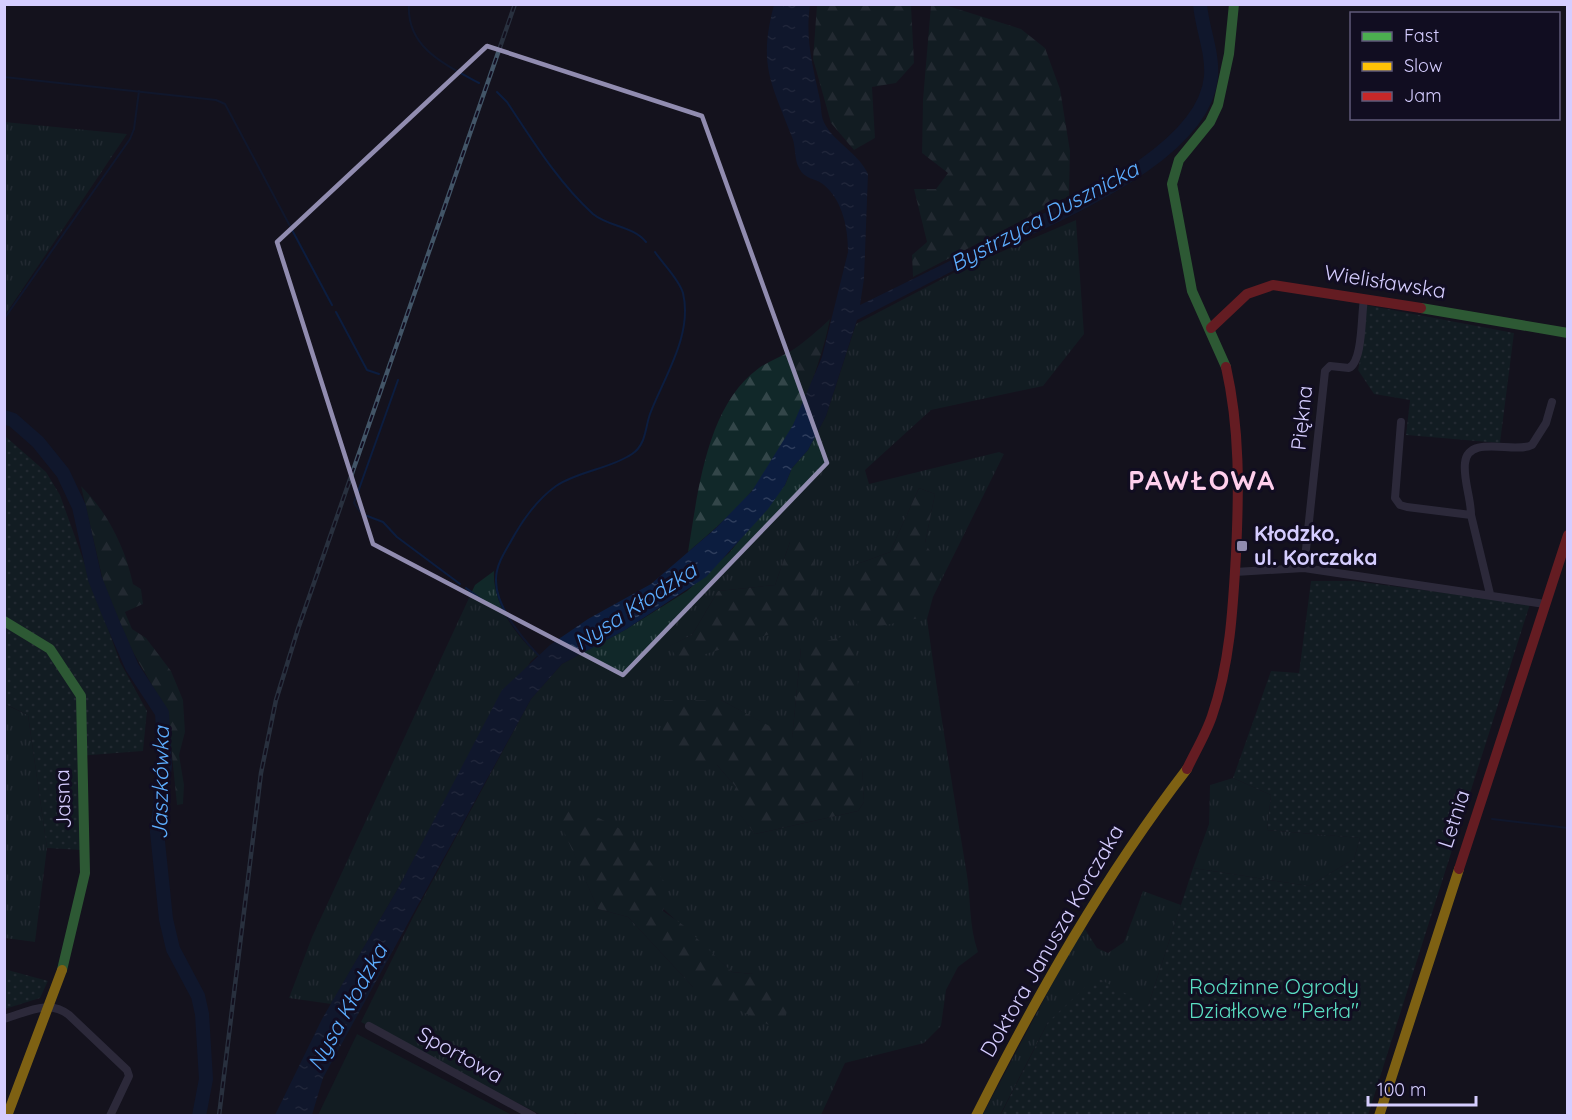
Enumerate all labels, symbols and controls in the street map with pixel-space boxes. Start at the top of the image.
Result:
legend [1350,12,1560,120]
text: Fast [1404,24,1439,47]
text: Slow [1404,54,1442,77]
text: Jam [1404,84,1442,107]
water label: Bystrzyca Dusznicka [945,154,1145,278]
street label: Wielisławska [1323,259,1448,303]
street label: Piękna [1285,384,1317,452]
district label: PAWŁOWA [1128,463,1276,497]
place label: Kłodzko, ul. Korczaka [1254,520,1378,570]
marker: Kłodzko, ul. Korczaka [1235,539,1249,553]
water label: Nysa Kłodzka [569,555,703,656]
water label: Jaszkówka [145,724,175,840]
street label: Jasna [48,769,76,829]
street label: Letnia [1431,786,1475,851]
street label: Doktora Janusza Korczaka [974,820,1128,1061]
water label: Nysa Kłodzka [301,937,394,1075]
park label: Rodzinne Ogrody Działkowe "Perła" [1189,973,1359,1023]
street label: Sportowa [413,1020,508,1088]
scale bar [1368,1069,1476,1107]
text: 100 m [1377,1078,1426,1101]

